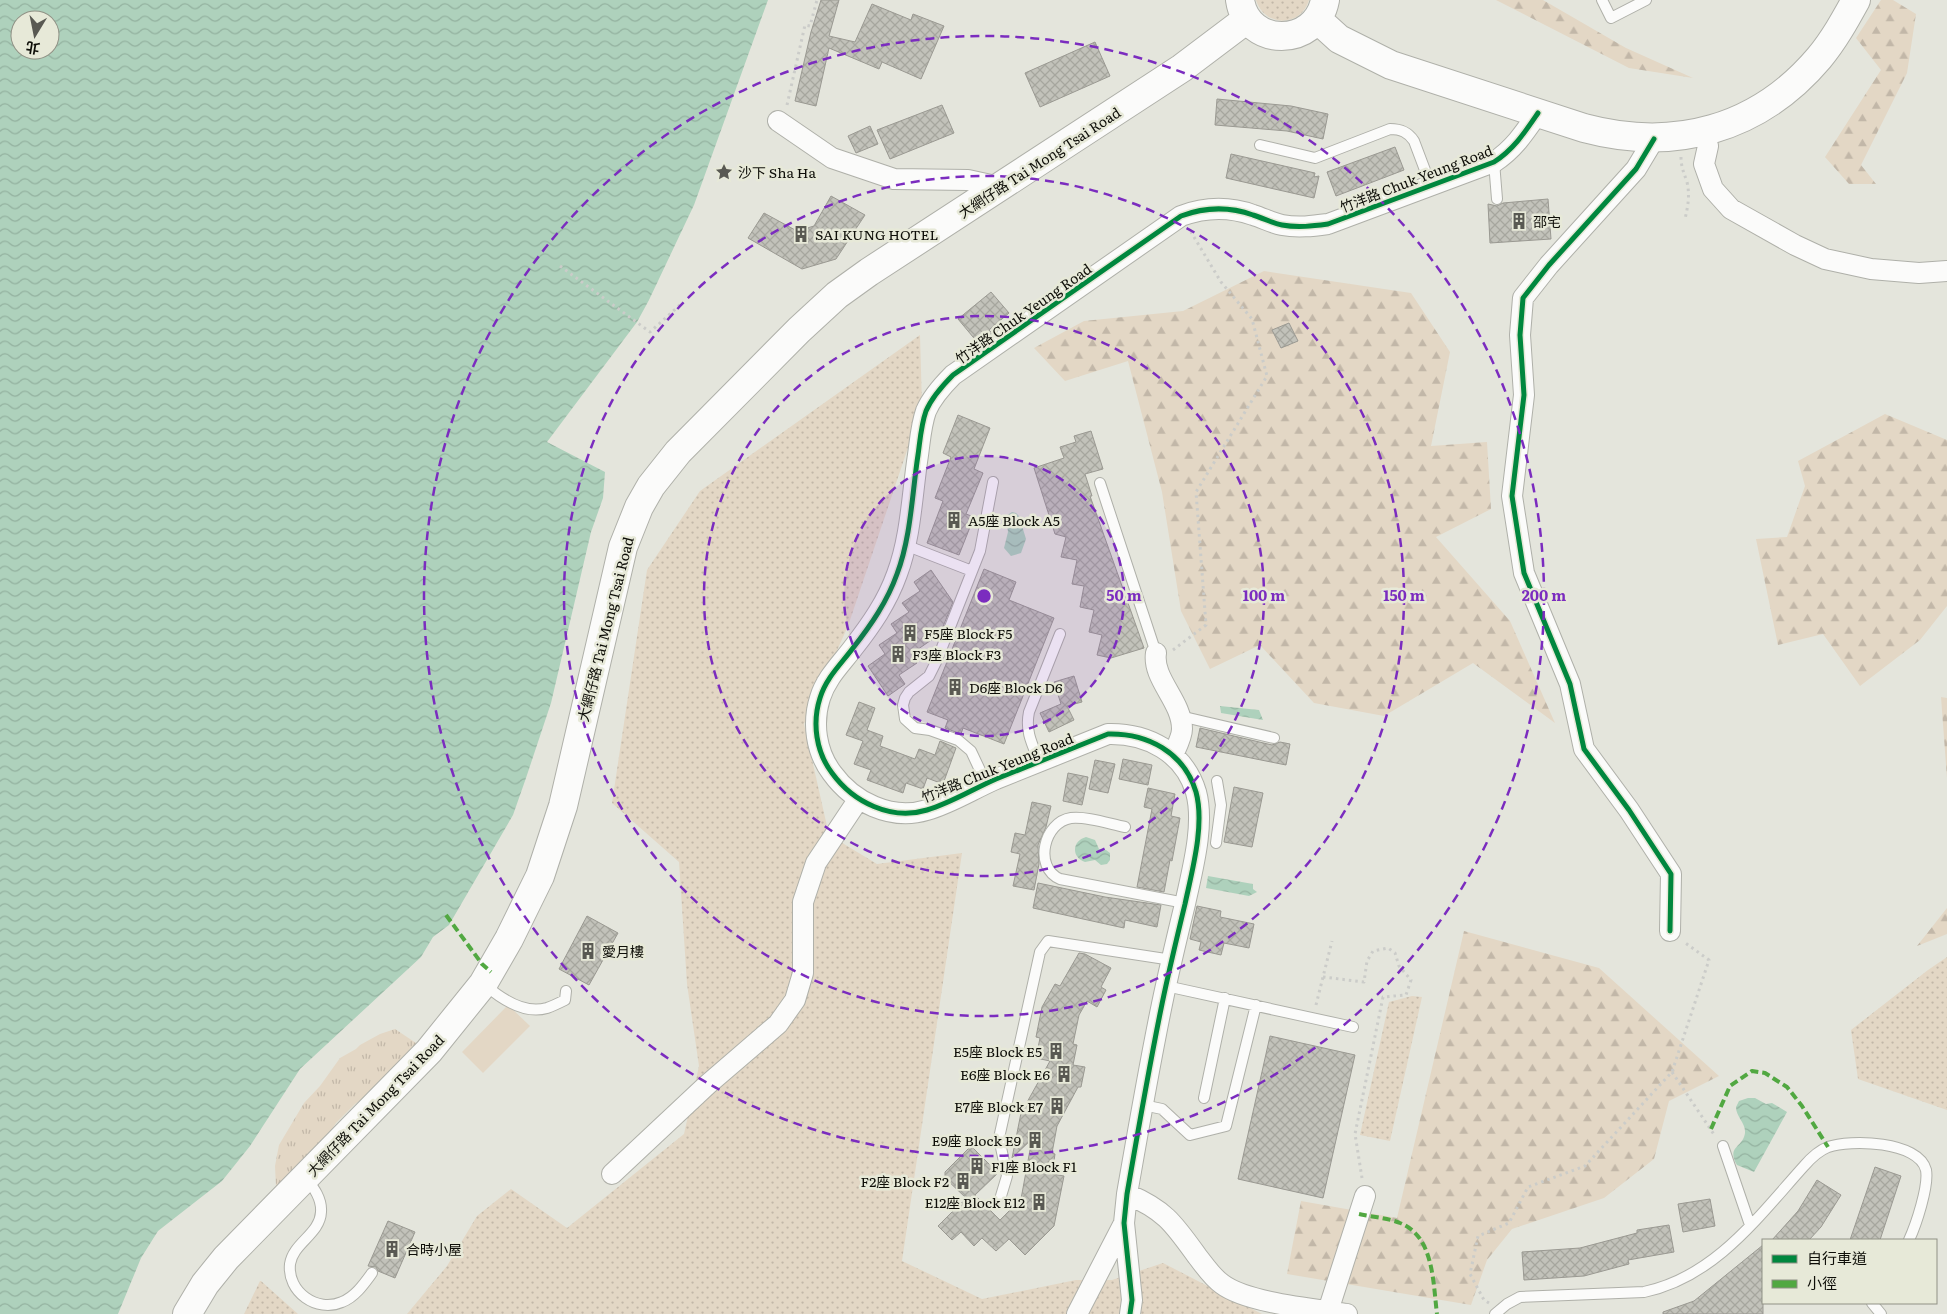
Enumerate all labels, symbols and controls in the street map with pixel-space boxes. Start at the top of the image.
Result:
north arrow [10,10,60,60]
text: 北 [24,38,41,60]
street label: 大網仔路 Tai Mong Tsai Road [954,102,1124,222]
street label: 竹洋路 Chuk Yeung Road [1337,139,1496,216]
place icon: 沙下 Sha Ha [714,162,734,182]
place label: 沙下 Sha Ha [738,162,817,182]
building icon: 邵宅 [1509,211,1529,231]
place label: 邵宅 [1533,211,1561,231]
building icon: SAI KUNG HOTEL [791,224,811,244]
place label: SAI KUNG HOTEL [815,224,939,244]
street label: 竹洋路 Chuk Yeung Road [951,258,1096,368]
building icon: A5座 Block A5 [944,510,964,530]
place label: A5座 Block A5 [968,510,1060,530]
street label: 大網仔路 Tai Mong Tsai Road [572,534,638,724]
text: 50 m [1106,583,1142,606]
text: 100 m [1243,583,1285,606]
text: 150 m [1383,583,1425,606]
text: 200 m [1522,583,1566,606]
centre of rings [975,587,993,605]
building icon: F5座 Block F5 [900,623,920,643]
place label: F5座 Block F5 [924,623,1012,643]
building icon: F3座 Block F3 [888,644,908,664]
place label: F3座 Block F3 [912,644,1001,664]
building icon: D6座 Block D6 [945,677,965,697]
place label: D6座 Block D6 [969,677,1063,697]
street label: 竹洋路 Chuk Yeung Road [918,727,1076,807]
building icon: 愛月樓 [578,941,598,961]
place label: 愛月樓 [602,941,644,961]
street label: 大網仔路 Tai Mong Tsai Road [302,1029,448,1180]
place label: E5座 Block E5 [953,1041,1042,1061]
building icon: E5座 Block E5 [1046,1041,1066,1061]
place label: E6座 Block E6 [960,1064,1050,1084]
building icon: E6座 Block E6 [1054,1064,1074,1084]
place label: E7座 Block E7 [954,1096,1043,1116]
building icon: E7座 Block E7 [1047,1096,1067,1116]
place label: E9座 Block E9 [932,1130,1021,1150]
building icon: E9座 Block E9 [1025,1130,1045,1150]
building icon: F1座 Block F1 [967,1156,987,1176]
place label: F1座 Block F1 [991,1156,1077,1176]
place label: F2座 Block F2 [861,1171,949,1191]
building icon: F2座 Block F2 [953,1171,973,1191]
place label: E12座 Block E12 [925,1192,1025,1212]
building icon: E12座 Block E12 [1029,1192,1049,1212]
building icon: 合時小屋 [382,1239,402,1259]
place label: 合時小屋 [406,1239,462,1259]
legend [1762,1239,1937,1304]
text: 自行車道 [1807,1246,1867,1269]
text: 小徑 [1807,1271,1837,1294]

